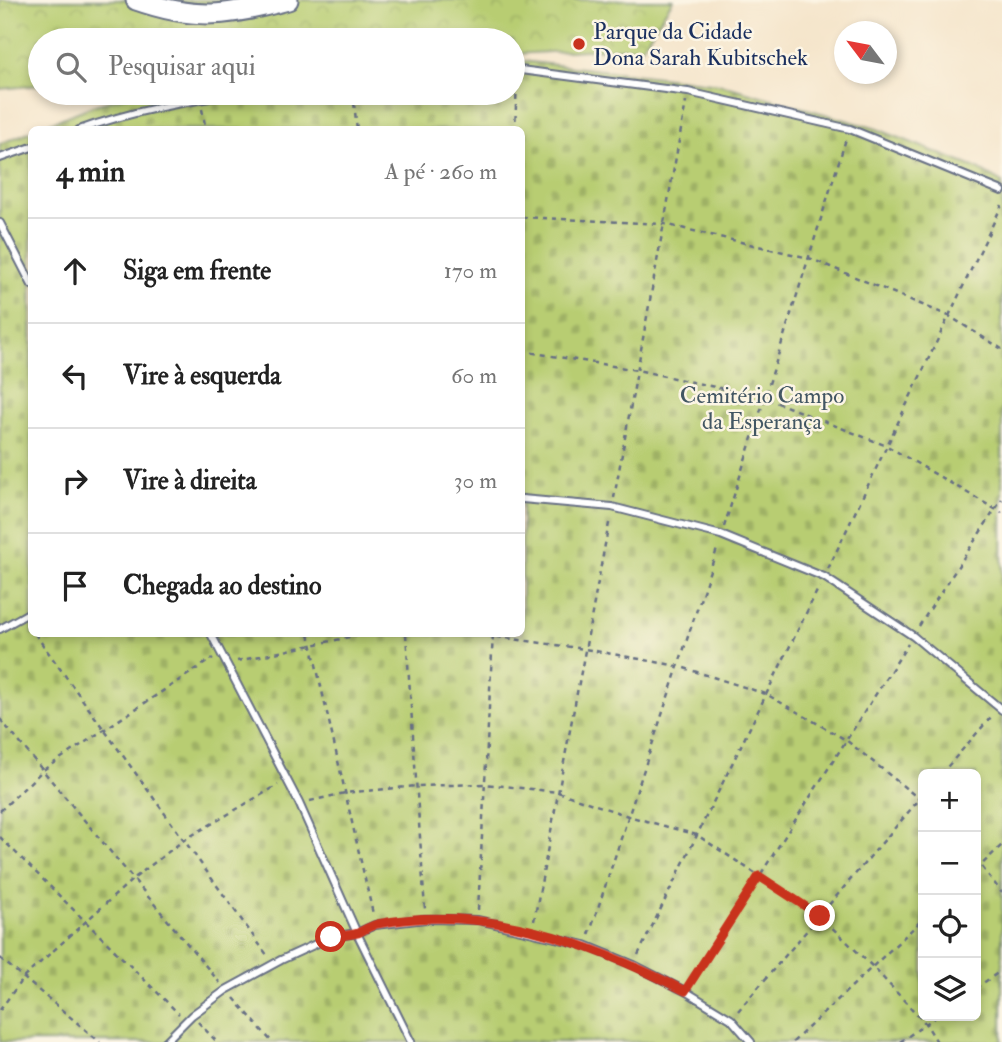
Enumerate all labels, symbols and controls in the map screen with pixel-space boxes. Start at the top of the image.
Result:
place label: Parque da Cidade Dona Sarah Kubitschek [593,17,808,72]
north arrow [834,21,897,84]
search box [28,28,525,105]
marker: Parque da Cidade Dona Sarah Kubitschek [571,36,587,52]
icon: search [52,48,90,86]
text: Pesquisar aqui [108,51,256,83]
text: 4 min [56,153,125,190]
text: A pé · 260 m [384,157,497,186]
icon: ahead [56,252,94,290]
text: Siga em frente [123,255,271,287]
text: 170 m [444,256,497,285]
icon: left [56,357,94,395]
text: Vire à esquerda [123,360,281,392]
text: 60 m [451,361,497,390]
park label: Cemitério Campo da Esperança [680,381,844,437]
icon: right [56,462,94,500]
text: Vire à direita [123,465,256,497]
text: 30 m [454,466,497,495]
icon: arrive [56,567,94,605]
text: Chegada ao destino [123,570,321,602]
map controls [918,769,981,1021]
button: + [918,769,981,832]
button: − [918,832,981,895]
button: locate [918,895,981,958]
route end [804,900,835,931]
route start [315,921,346,952]
button: layers [918,958,981,1021]

